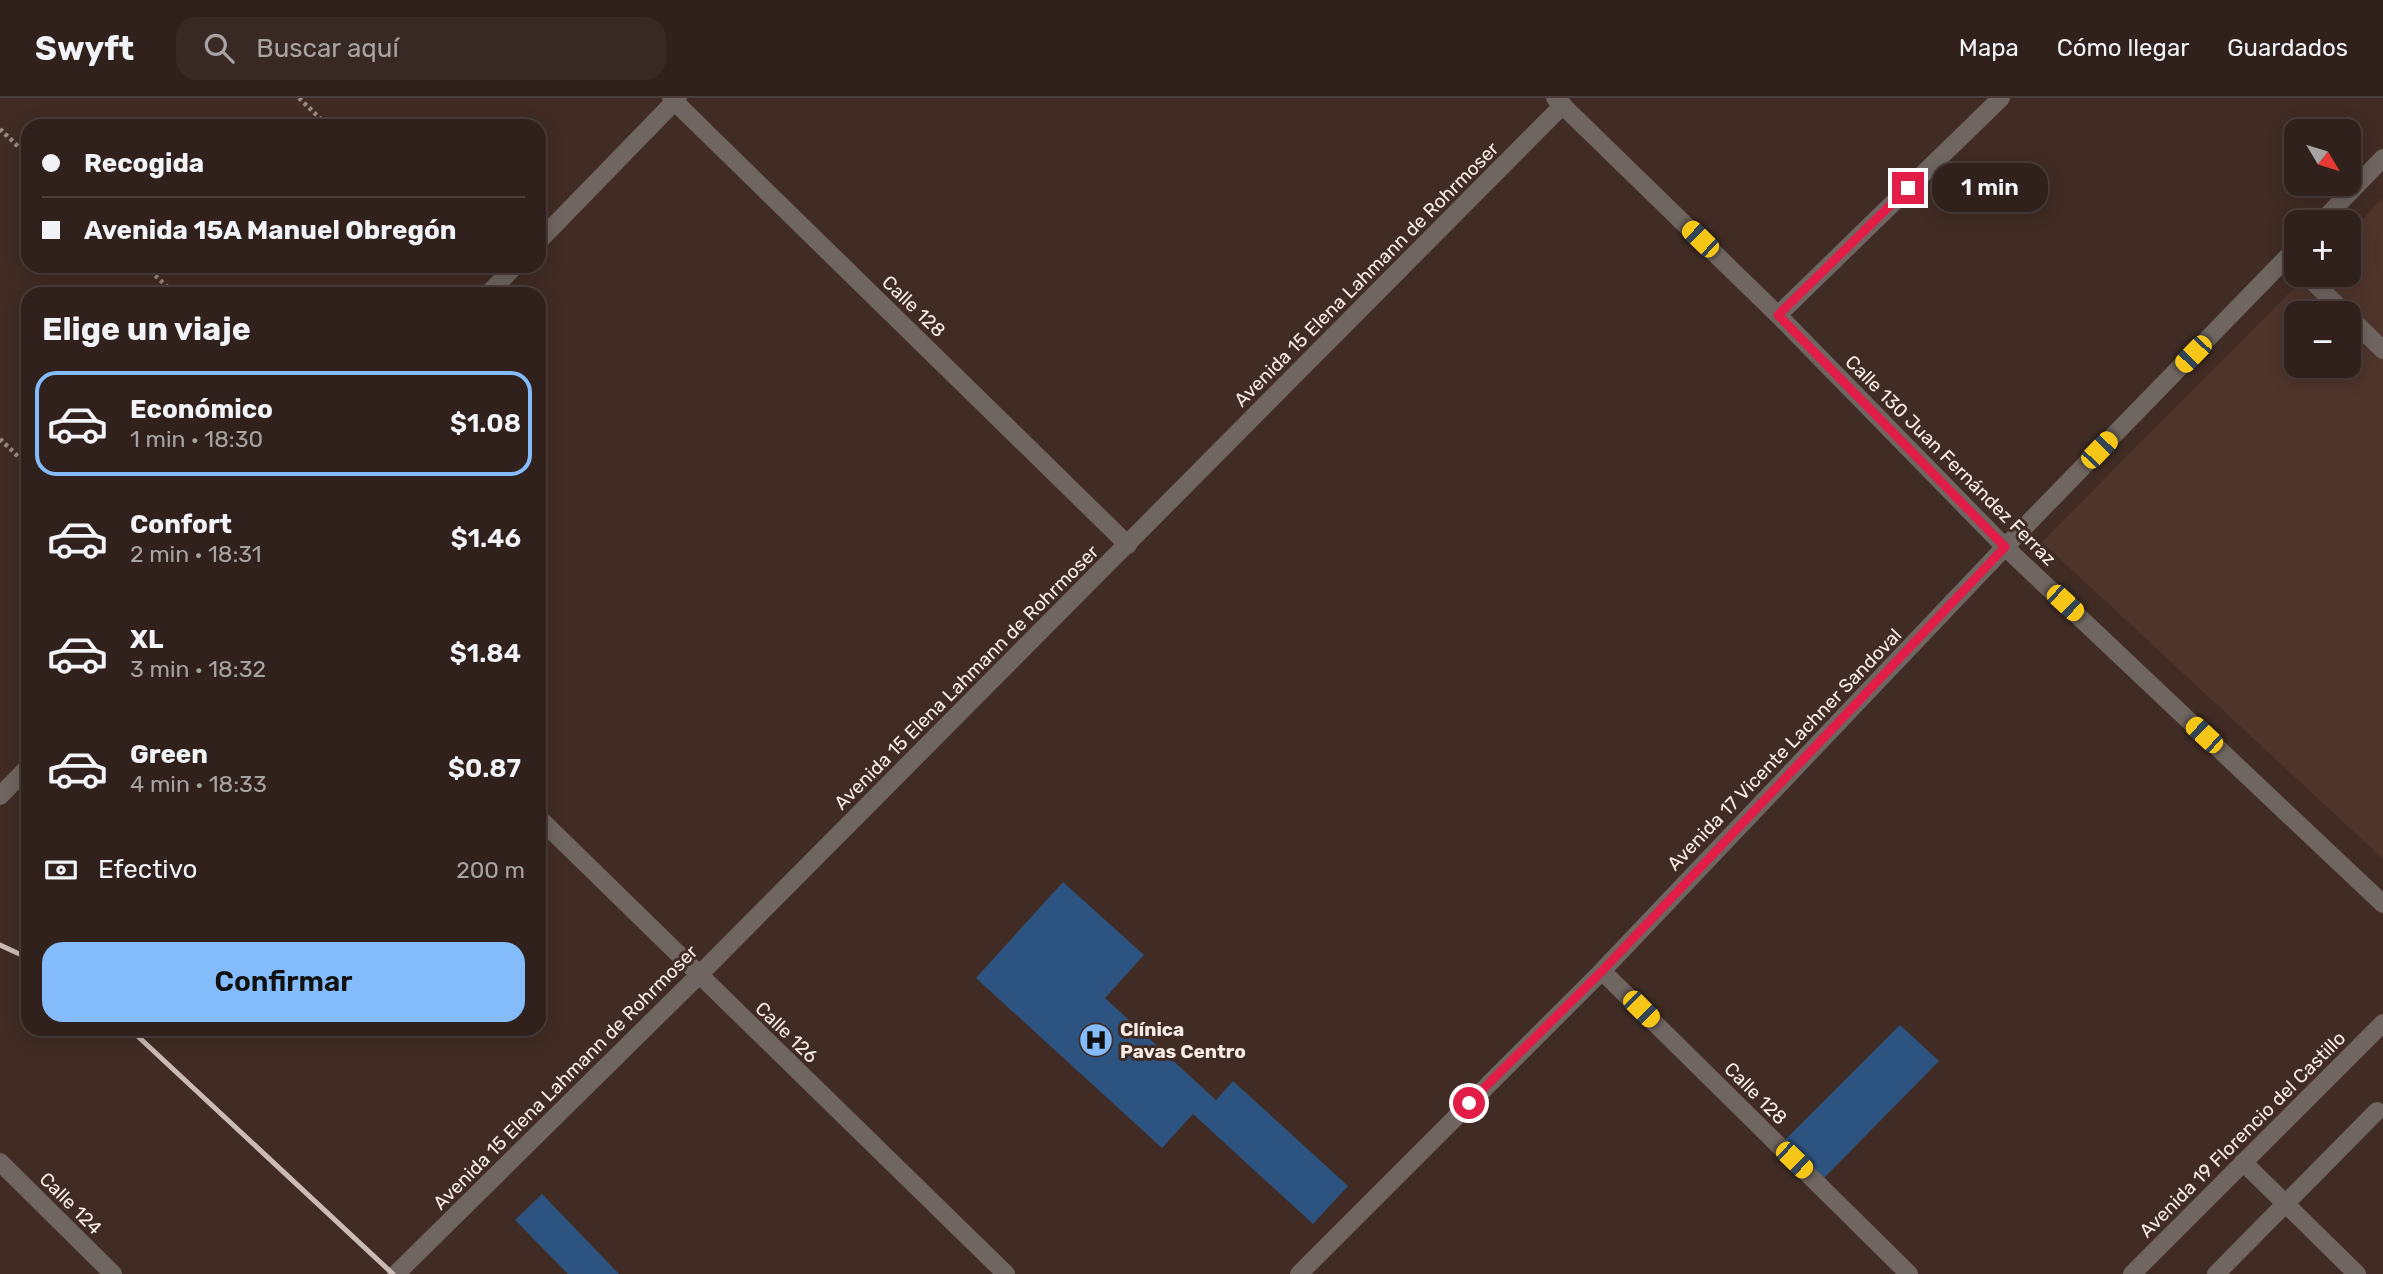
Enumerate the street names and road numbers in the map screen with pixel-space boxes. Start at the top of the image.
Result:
street label: Avenida 15 Elena Lahmann de Rohrmoser [1229,137,1504,411]
street label: Calle 128 [877,271,950,342]
street label: Calle 130 Juan Fernández Ferraz [1841,350,2061,570]
street label: Avenida 15 Elena Lahmann de Rohrmoser [829,540,1104,814]
street label: Avenida 17 Vicente Lachner Sandoval [1662,624,1906,875]
street label: Avenida 15 Elena Lahmann de Rohrmoser [428,940,703,1214]
street label: Calle 126 [750,997,823,1068]
street label: Avenida 19 Florencio del Castillo [2134,1026,2350,1242]
street label: Calle 128 [1720,1057,1792,1129]
street label: Calle 124 [35,1167,107,1239]

